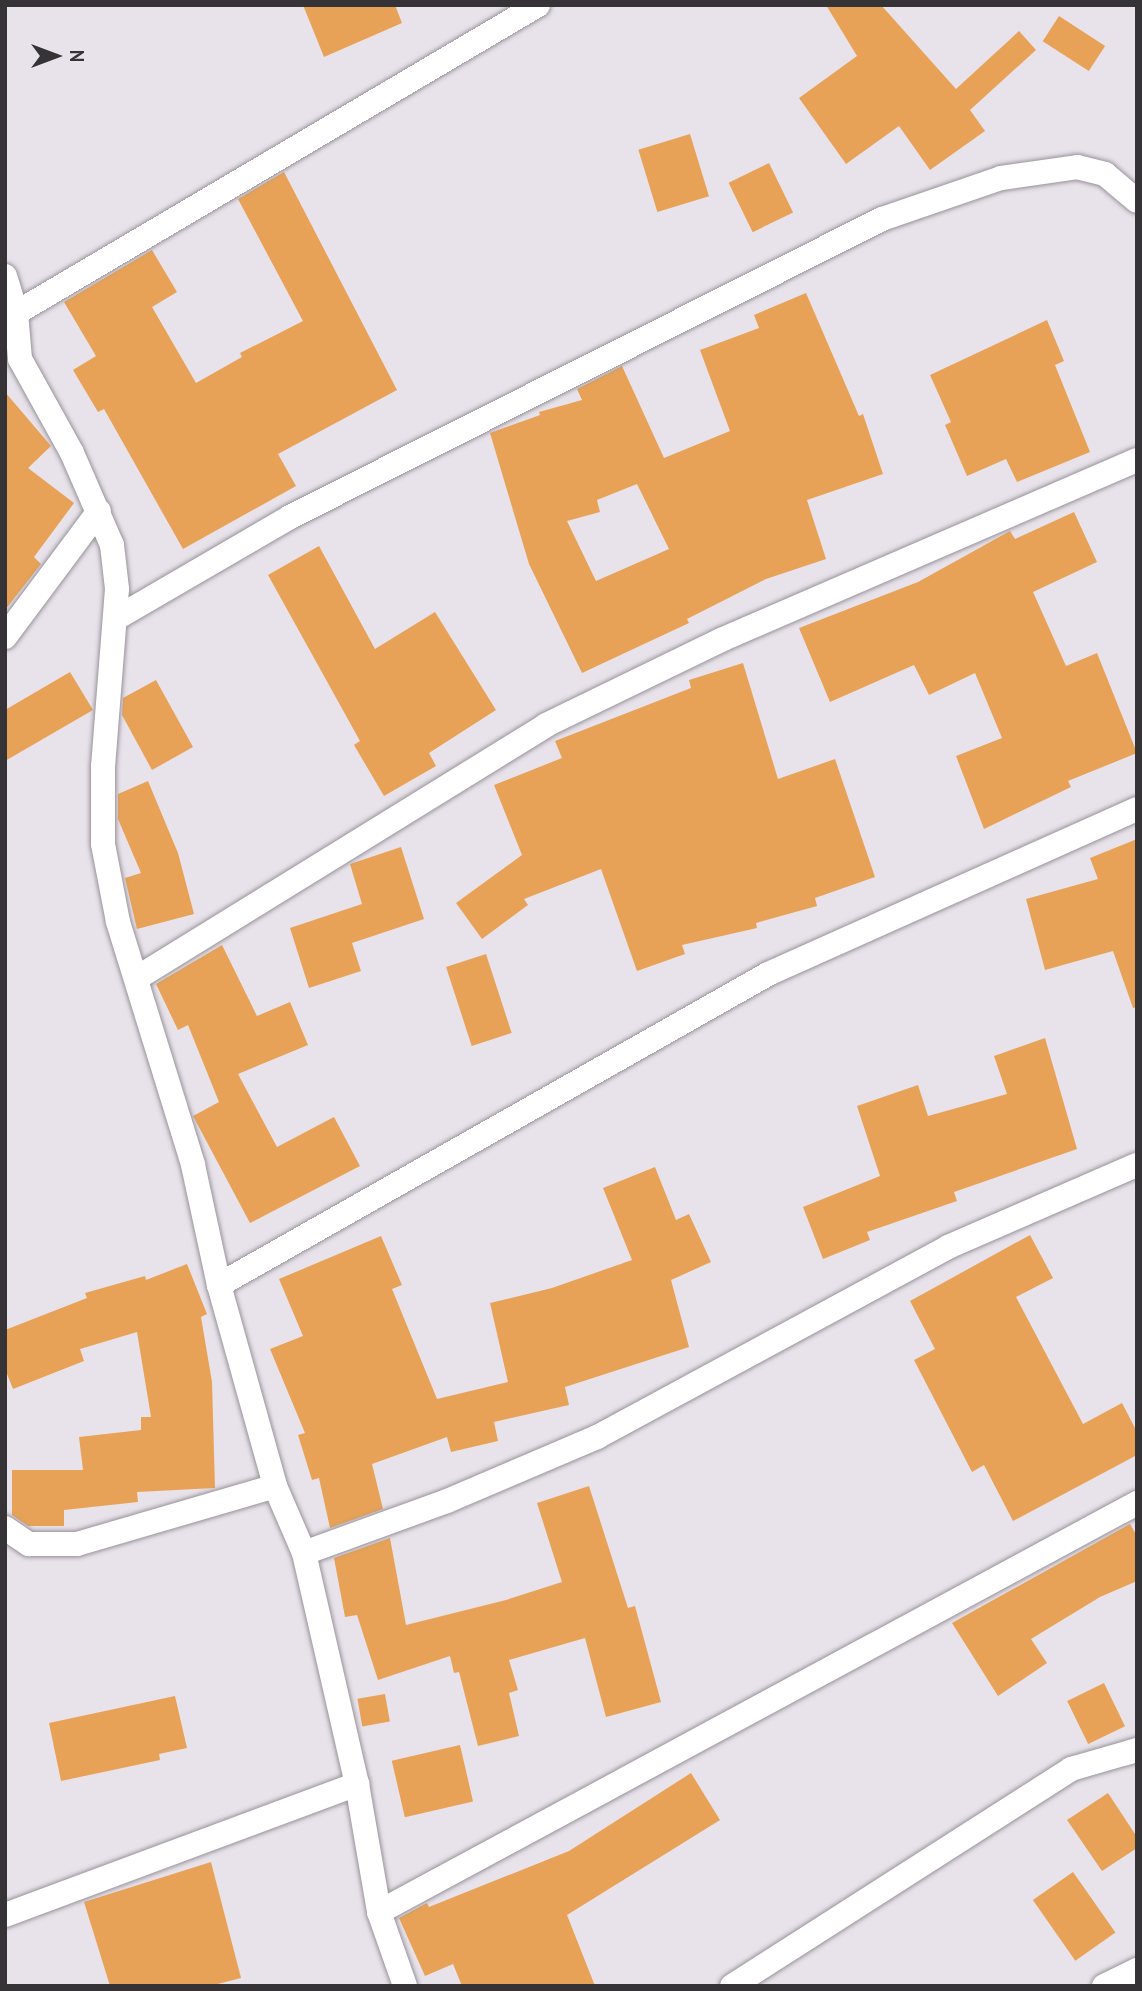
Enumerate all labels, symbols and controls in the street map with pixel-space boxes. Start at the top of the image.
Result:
north arrow [21,21,91,91]
text: N [65,50,89,62]

